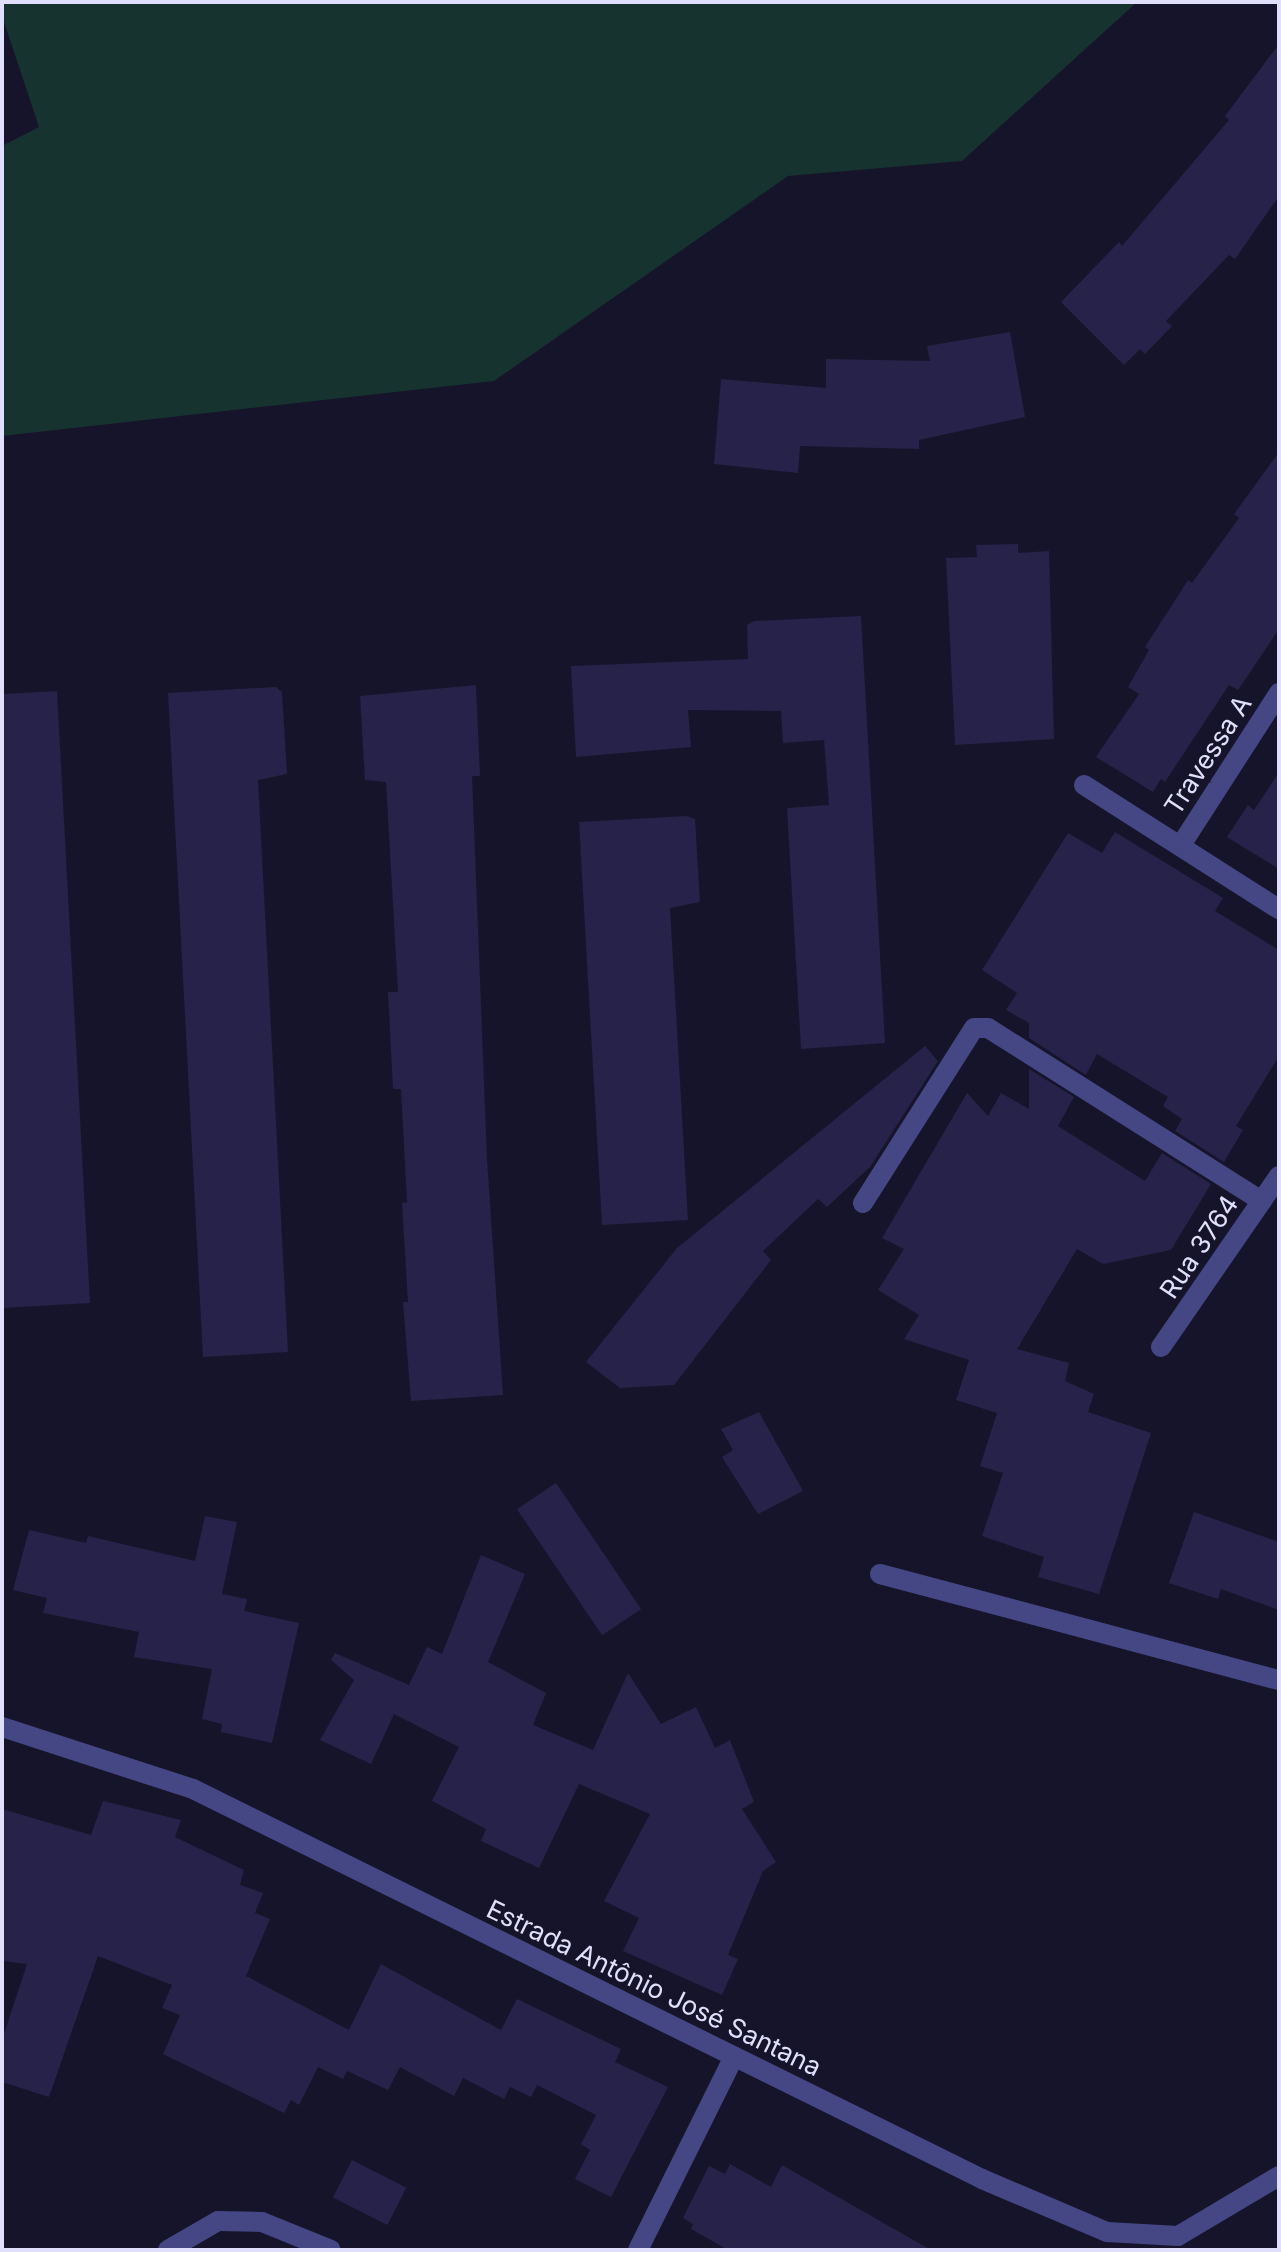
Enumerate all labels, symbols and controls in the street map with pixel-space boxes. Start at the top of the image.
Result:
street label: Travessa A [1158,690,1258,820]
street label: Rua 3764 [1153,1190,1245,1304]
street label: Estrada Antônio José Santana [482,1893,826,2083]

